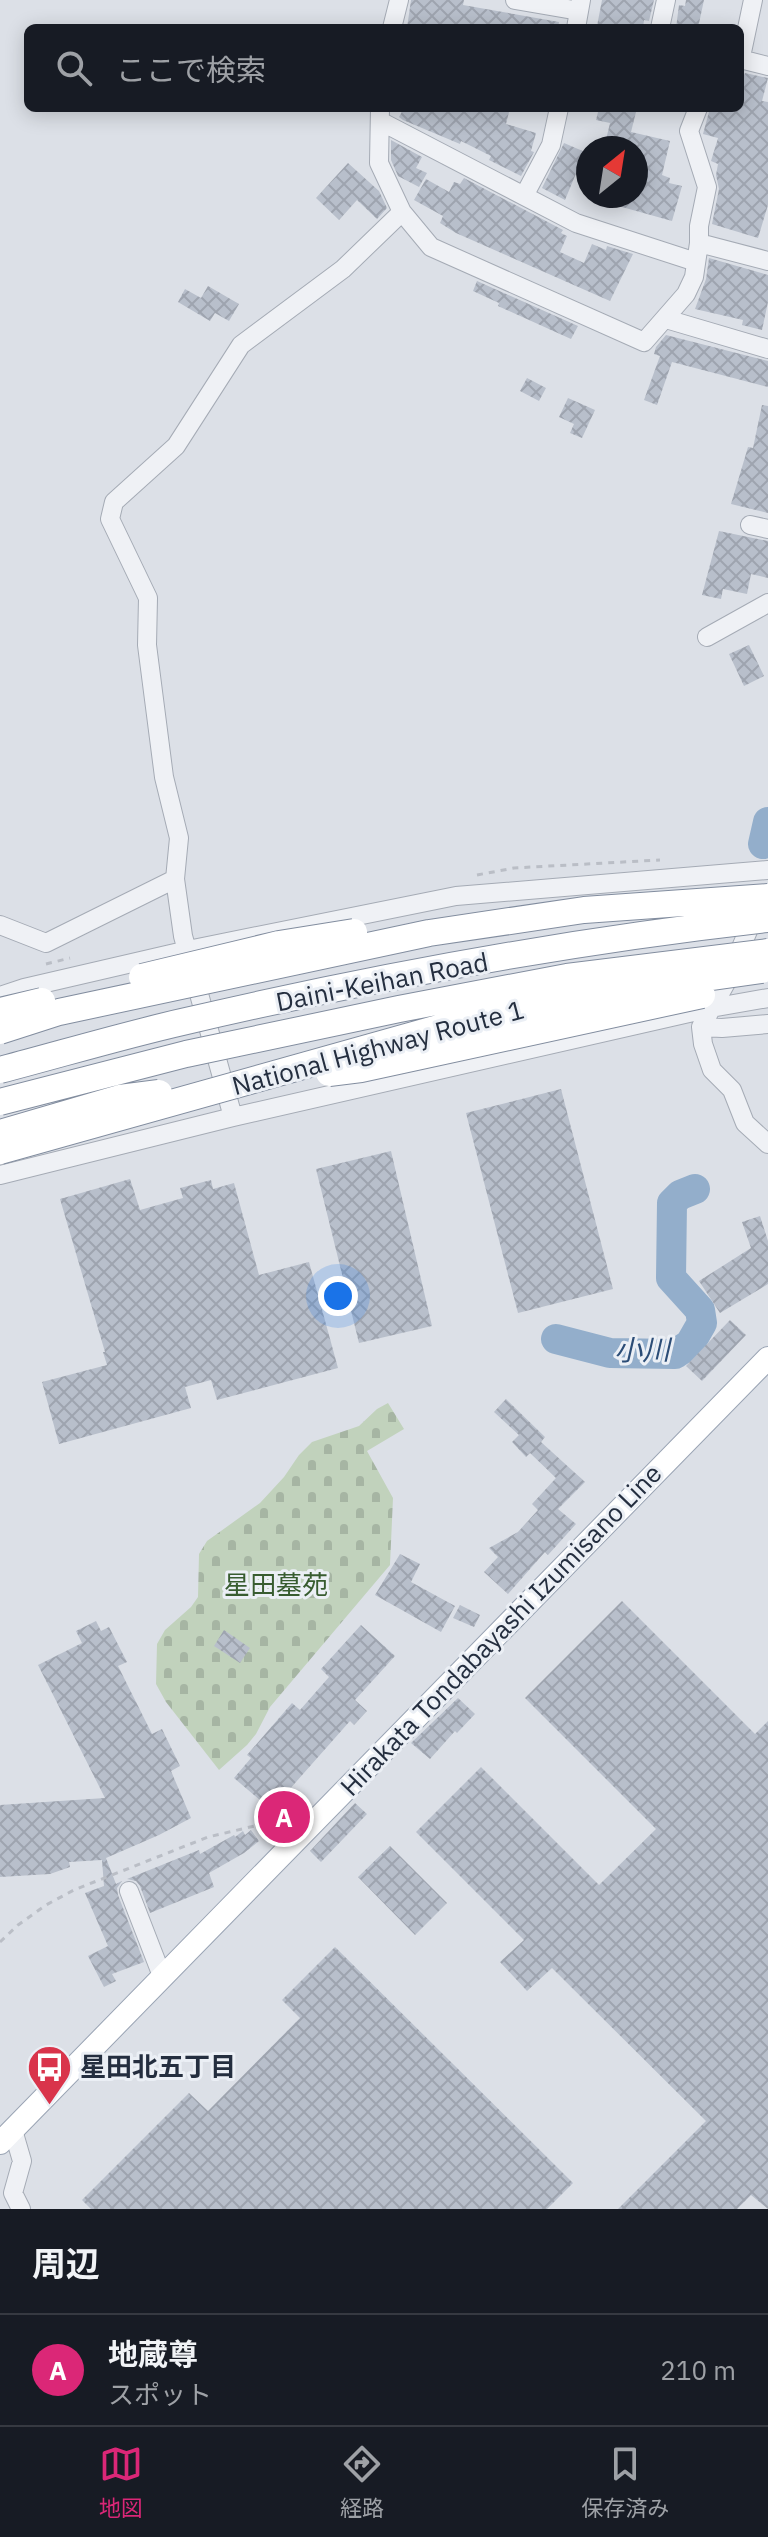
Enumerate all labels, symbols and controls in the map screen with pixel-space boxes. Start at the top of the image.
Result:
search box [24,24,744,112]
icon: search [52,46,96,90]
text: ここで検索 [116,50,266,89]
north arrow [576,136,648,208]
street label: Daini-Keihan Road [273,944,491,1018]
street label: National Highway Route 1 [228,992,527,1102]
your location [318,1276,358,1316]
water label: 小川 [614,1330,673,1368]
street label: Hirakata Tondabayashi Izumisano Line [332,1456,668,1802]
park label: 星田墓苑 [224,1567,328,1601]
pin: A [258,1787,310,1847]
bus stop icon: 星田北五丁目 [25,2043,73,2106]
place label: 星田北五丁目 [80,2049,236,2083]
text: 周辺 [32,2241,100,2285]
text: 地蔵尊 [108,2334,198,2373]
text: A [49,2353,67,2387]
text: 210 m [660,2353,736,2387]
text: スポット [108,2377,212,2411]
tab: 地図 [99,2442,143,2522]
tab: 経路 [340,2442,384,2522]
tab: 保存済み [581,2442,669,2522]

